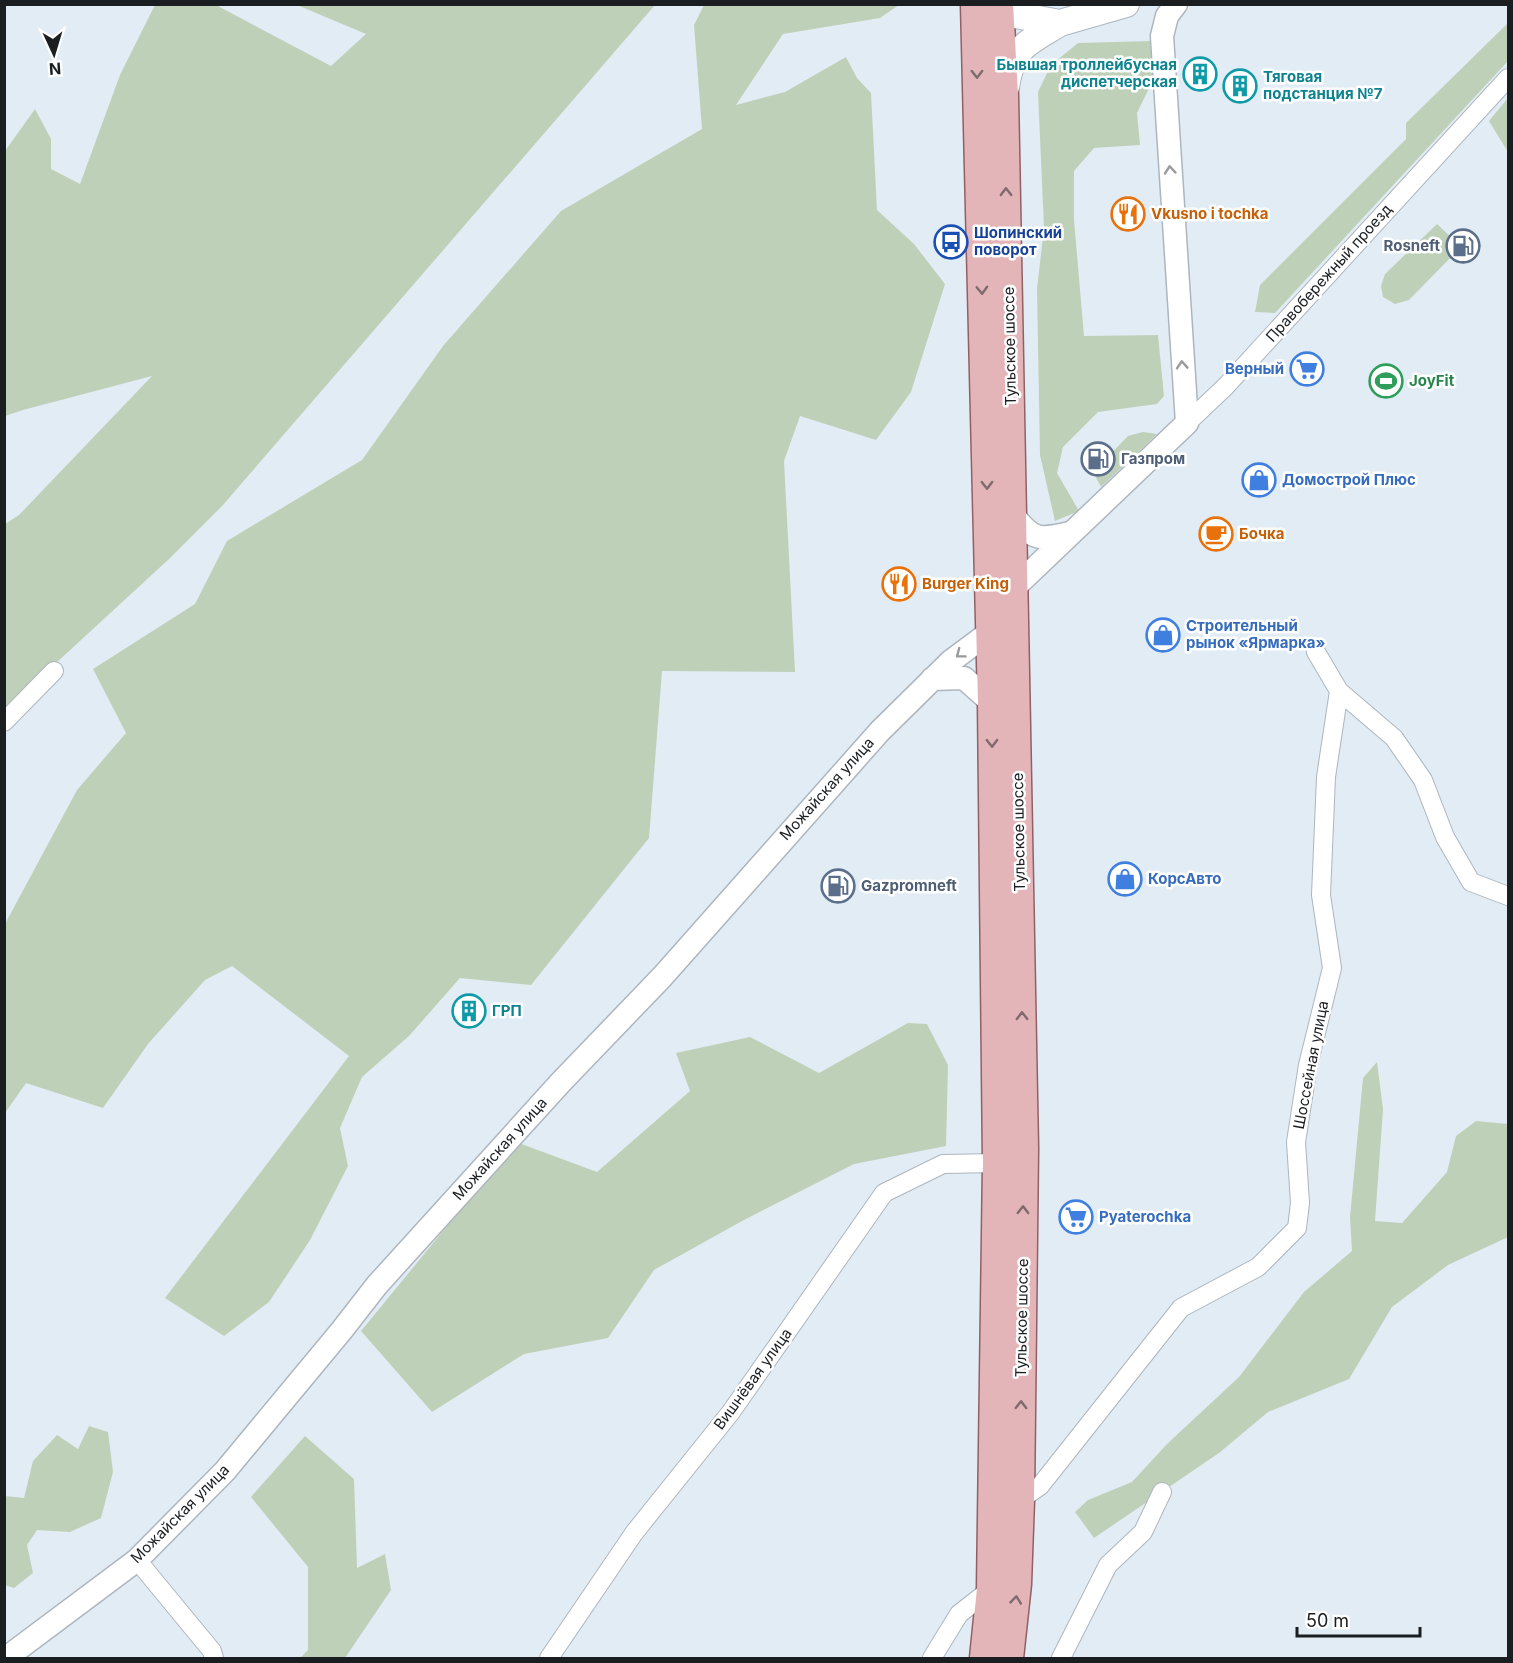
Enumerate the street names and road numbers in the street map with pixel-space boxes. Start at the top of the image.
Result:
street label: Правобережный проезд [1262,200,1396,346]
street label: Тульское шоссе [999,286,1020,406]
street label: Можайская улица [775,733,878,844]
street label: Тульское шоссе [1008,772,1029,892]
street label: Шоссейная улица [1289,999,1332,1131]
street label: Можайская улица [448,1093,551,1204]
street label: Тульское шоссе [1011,1258,1032,1378]
street label: Вишнёвая улица [709,1324,796,1433]
street label: Можайская улица [126,1460,233,1567]

